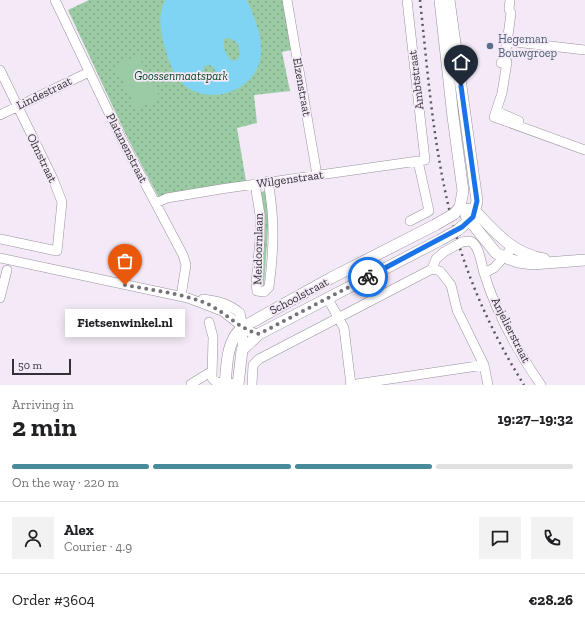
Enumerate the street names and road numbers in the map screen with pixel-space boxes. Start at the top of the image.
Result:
street label: Ambtstraat [405,49,427,111]
street label: Elzenstraat [290,57,314,118]
street label: Lindestraat [14,73,74,112]
street label: Platanenstraat [103,111,151,186]
street label: Olmstraat [24,131,60,185]
street label: Wilgenstraat [256,167,325,191]
street label: Meidoornlaan [250,213,266,285]
street label: Schoolstraat [267,274,331,317]
street label: Anjelierstraat [488,295,534,366]

